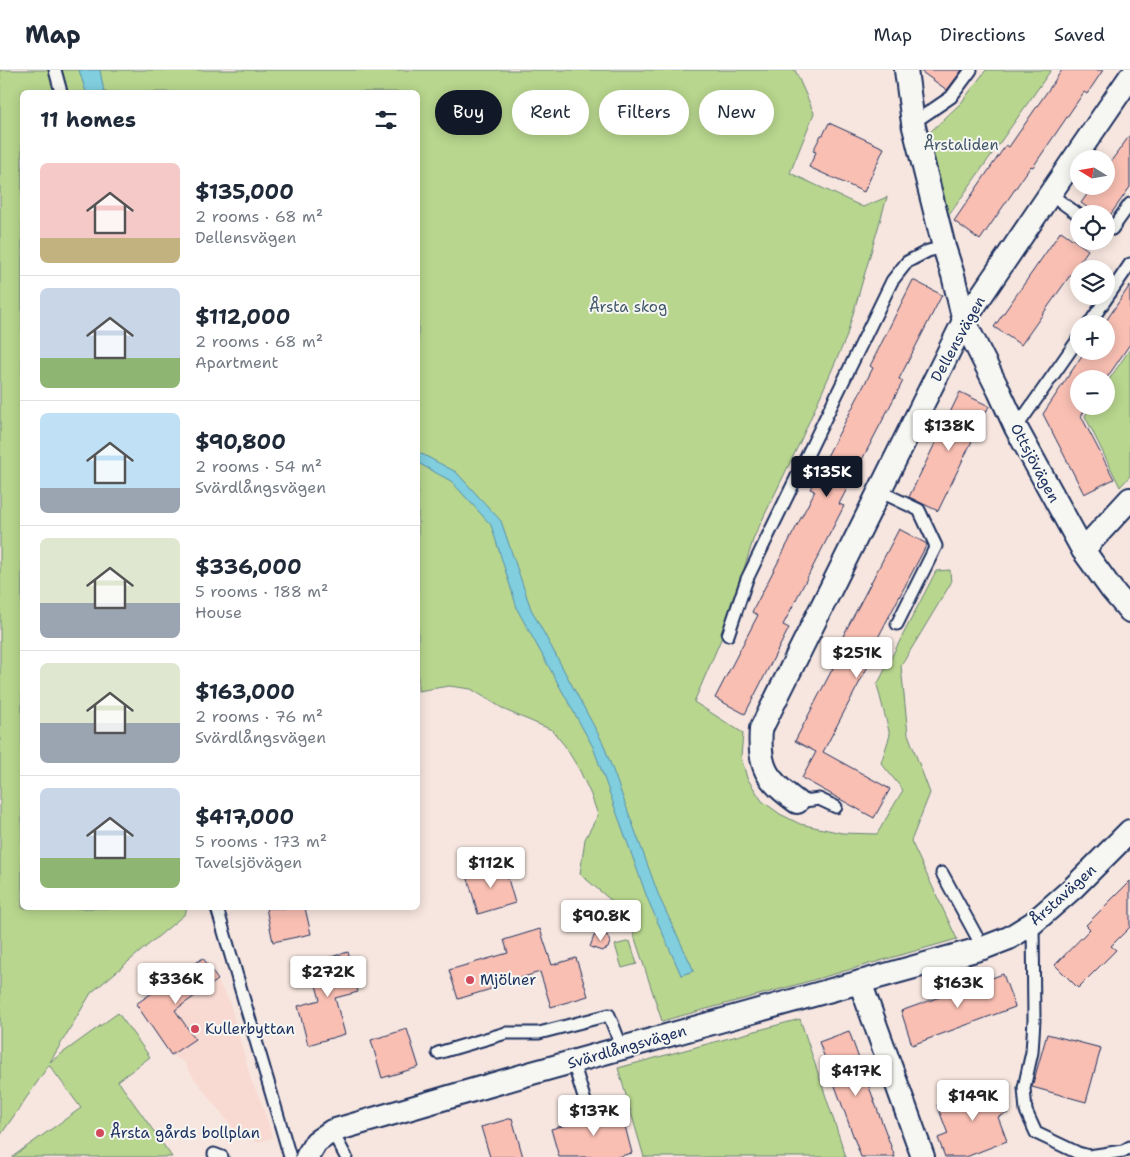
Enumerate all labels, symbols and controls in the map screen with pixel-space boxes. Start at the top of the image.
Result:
text: Map [25,19,81,51]
text: Map [874,23,912,47]
text: Directions [940,23,1026,47]
text: Saved [1054,23,1105,47]
chip: Buy [435,90,502,135]
chip: Rent [512,90,589,135]
chip: Filters [599,90,689,135]
chip: New [699,90,774,135]
text: 11 homes [40,106,136,134]
icon: filters [372,106,400,134]
park label: Årstaliden [923,133,999,155]
north arrow [1070,150,1115,195]
map controls [1070,150,1115,415]
text: $135,000 [195,178,294,206]
icon: home [80,183,140,243]
button: locate [1070,205,1115,250]
text: 2 rooms · 68 m² [195,206,323,227]
text: Dellensvägen [195,227,296,248]
button: layers [1070,260,1115,305]
street label: Dellensvägen [926,293,990,385]
park label: Årsta skog [589,295,667,317]
text: $112,000 [195,303,290,331]
icon: home [80,308,140,368]
button: + [1070,315,1115,360]
text: 2 rooms · 68 m² [195,331,323,352]
text: Apartment [195,352,278,373]
button: − [1070,370,1115,415]
pin: $138K [914,410,984,452]
text: $138K [924,415,974,436]
street label: Ottsjövägen [1006,420,1064,506]
text: $90,800 [195,428,286,456]
icon: home [80,433,140,493]
text: 2 rooms · 54 m² [195,456,322,477]
pin: $135K [792,456,862,498]
text: $135K [802,461,852,482]
text: Svärdlångsvägen [195,477,326,498]
text: $336,000 [195,553,302,581]
icon: home [80,558,140,618]
text: 5 rooms · 188 m² [195,581,328,602]
text: House [195,602,242,623]
pin: $251K [822,636,892,679]
text: $251K [832,642,882,663]
text: $163,000 [195,678,295,706]
icon: home [80,683,140,743]
text: 2 rooms · 76 m² [195,706,323,727]
text: Svärdlångsvägen [195,727,326,748]
text: $417,000 [195,803,294,831]
icon: home [80,808,140,868]
text: 5 rooms · 173 m² [195,831,327,852]
pin: $112K [456,846,526,889]
text: Tavelsjövägen [195,852,302,873]
text: $112K [468,852,514,873]
street label: Årstavägen [1024,858,1100,930]
pin: $90.8K [560,900,642,942]
text: $90.8K [572,905,630,926]
pin: $272K [293,956,363,998]
text: $272K [301,961,355,982]
pin: $336K [141,962,211,1005]
pin: $163K [923,966,993,1009]
text: $336K [148,968,204,989]
place label: Mjölner [480,970,536,990]
text: $163K [933,972,983,993]
marker: Mjölner [464,974,476,986]
place label: Kullerbyttan [205,1019,295,1039]
street label: Svärdlångsvägen [565,1020,689,1074]
marker: Kullerbyttan [189,1023,201,1035]
pin: $417K [821,1054,891,1097]
text: $417K [831,1060,881,1081]
pin: $149K [938,1080,1008,1122]
text: $149K [948,1085,998,1106]
pin: $137K [559,1094,629,1137]
text: $137K [569,1100,619,1121]
place label: Årsta gårds bollplan [110,1121,260,1143]
marker: Årsta gårds bollplan [94,1127,106,1139]

